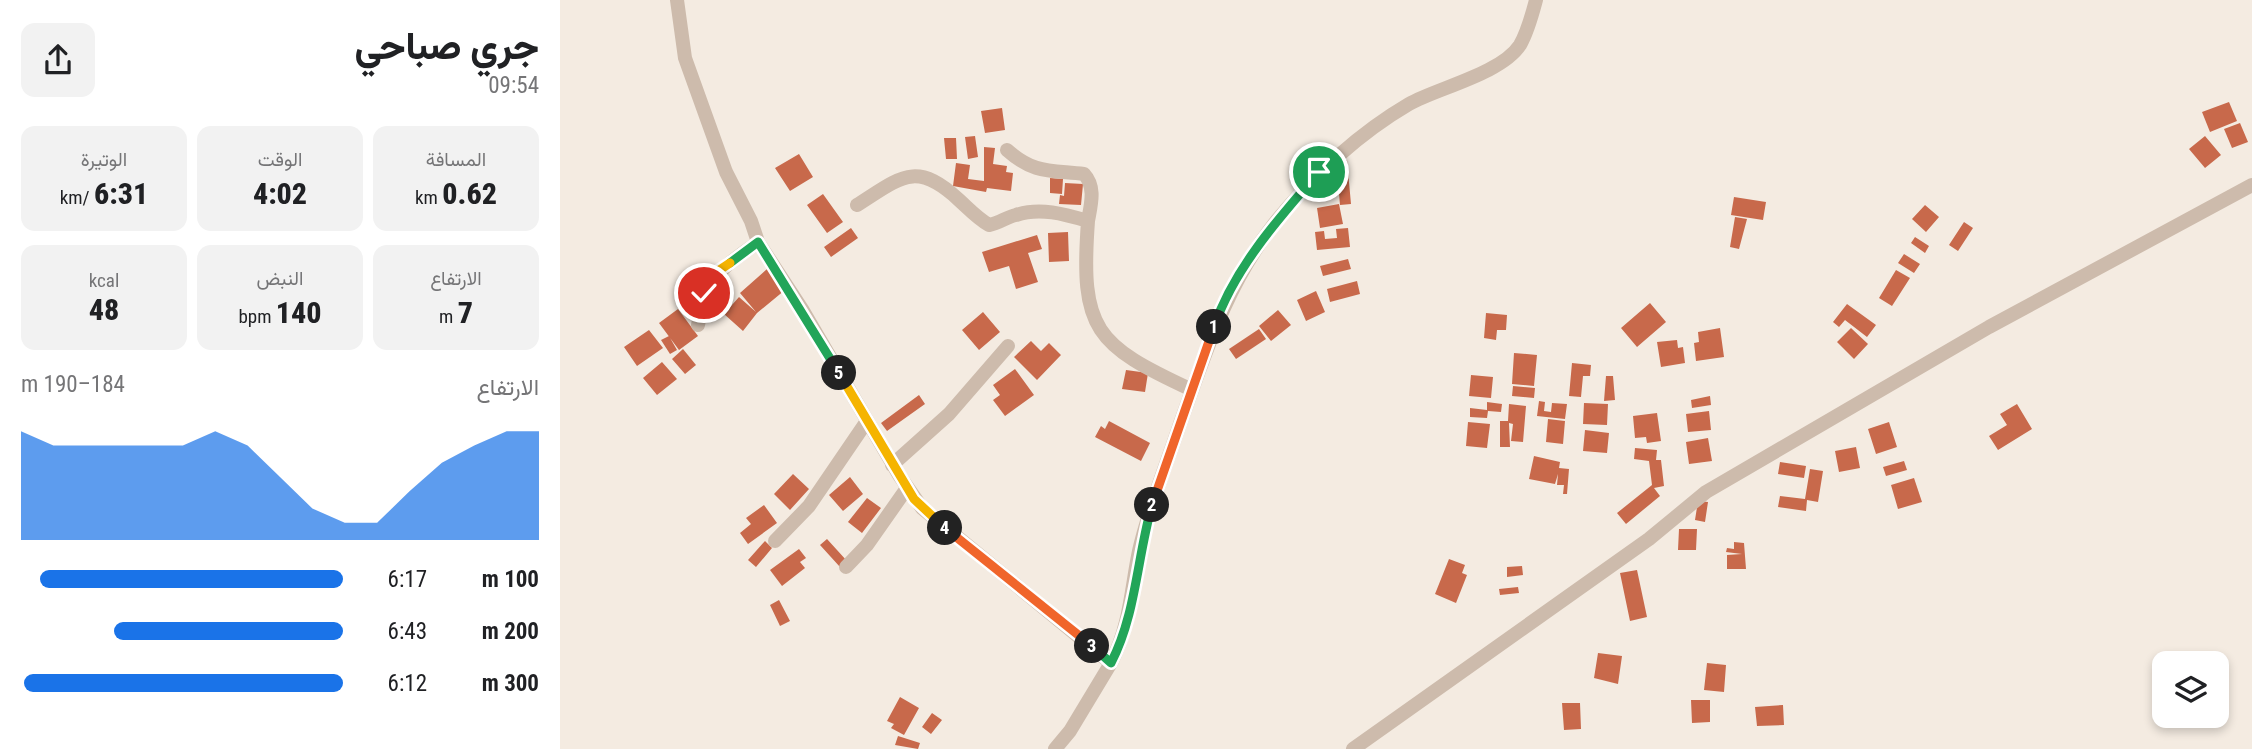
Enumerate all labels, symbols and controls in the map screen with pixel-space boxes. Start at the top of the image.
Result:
button: share [21,23,95,97]
text: جري صباحي [355,24,539,68]
text: 09:54 [488,72,539,99]
pin [1289,142,1349,202]
text: الوتيرة [81,148,127,171]
text: الوقت [258,148,302,171]
text: المسافة [426,148,486,171]
icon: arrive [1300,153,1338,191]
text: 6:31 [94,176,148,211]
text: 4:02 [253,176,307,211]
text: 0.62 [442,176,497,211]
text: /km [60,186,94,209]
text: km [415,186,442,209]
pin [674,263,734,323]
text: النبض [256,267,304,290]
text: الارتفاع [430,267,482,290]
text: kcal [89,269,119,292]
icon: check [685,274,723,312]
text: 48 [89,292,119,327]
text: 140 [276,295,322,330]
text: 7 [458,295,473,330]
text: bpm [238,305,276,328]
text: m [439,305,458,328]
pin: 1 [1196,310,1232,344]
text: 1 [1209,315,1218,338]
pin: 5 [822,356,856,390]
text: 5 [834,361,843,384]
text: 184–190 m [21,371,125,398]
text: الارتفاع [477,374,539,401]
pin: 2 [1134,488,1170,522]
text: 2 [1147,493,1156,516]
pin: 4 [928,510,962,546]
text: 4 [940,516,949,539]
text: 6:17 [388,566,427,593]
text: 100 m [482,566,539,593]
text: 6:43 [388,618,427,645]
text: 200 m [482,618,539,645]
pin: 3 [1074,628,1110,664]
text: 3 [1087,634,1096,657]
map controls [2152,651,2229,728]
button: layers [2152,651,2229,728]
text: 6:12 [388,670,427,697]
text: 300 m [482,670,539,697]

